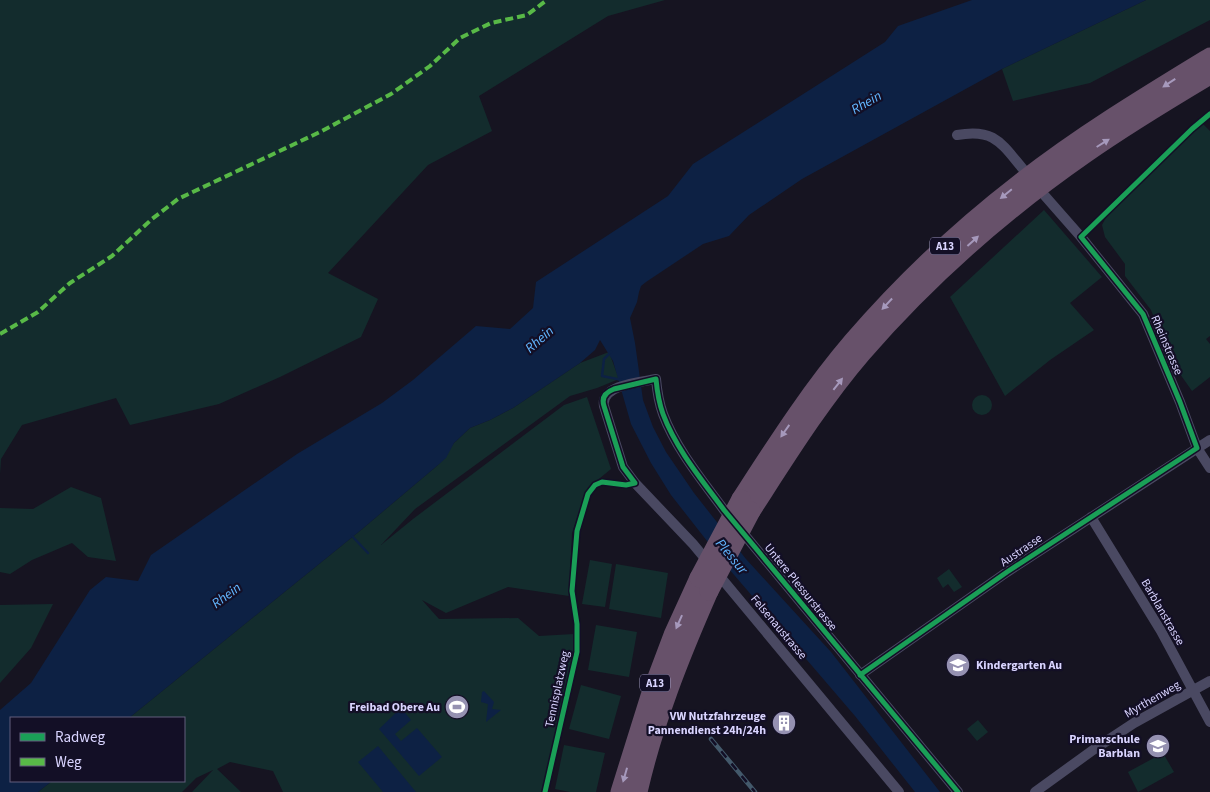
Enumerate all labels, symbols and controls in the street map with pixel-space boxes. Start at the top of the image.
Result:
one-way arrow [1162,78,1175,88]
water label: Rhein [847,86,886,120]
one-way arrow [1096,138,1109,147]
one-way arrow [1000,189,1013,200]
one-way arrow [967,235,979,247]
road number: A13 [930,238,960,255]
one-way arrow [881,298,892,311]
street label: Rheinstrasse [1146,313,1187,378]
water label: Rhein [521,322,558,358]
one-way arrow [832,378,843,391]
one-way arrow [780,424,790,438]
street label: Austrasse [997,530,1046,571]
water label: Plessur [710,534,753,580]
street label: Untere Plessurstrasse [760,540,841,635]
street label: Barblanstrasse [1137,576,1189,649]
water label: Rhein [208,578,246,614]
street label: Felsenaustrasse [746,591,811,663]
one-way arrow [674,615,682,629]
street label: Tennisplatzweg [541,649,574,729]
school or university icon: Kindergarten Au [945,652,971,678]
place label: Kindergarten Au [976,657,1062,674]
road number: A13 [640,674,670,691]
street label: Myrthenweg [1121,677,1183,722]
sports icon: Freibad Obere Au [444,694,470,720]
place label: Freibad Obere Au [349,699,440,716]
place label: VW Nutzfahrzeuge Pannendienst 24h/24h [648,708,766,739]
building icon: VW Nutzfahrzeuge Pannendienst 24h/24h [771,710,797,736]
legend [10,717,185,782]
text: Radweg [55,727,105,748]
place label: Primarschule Barblan [1069,731,1140,762]
school or university icon: Primarschule Barblan [1145,733,1171,759]
text: Weg [55,752,82,773]
one-way arrow [620,768,628,783]

